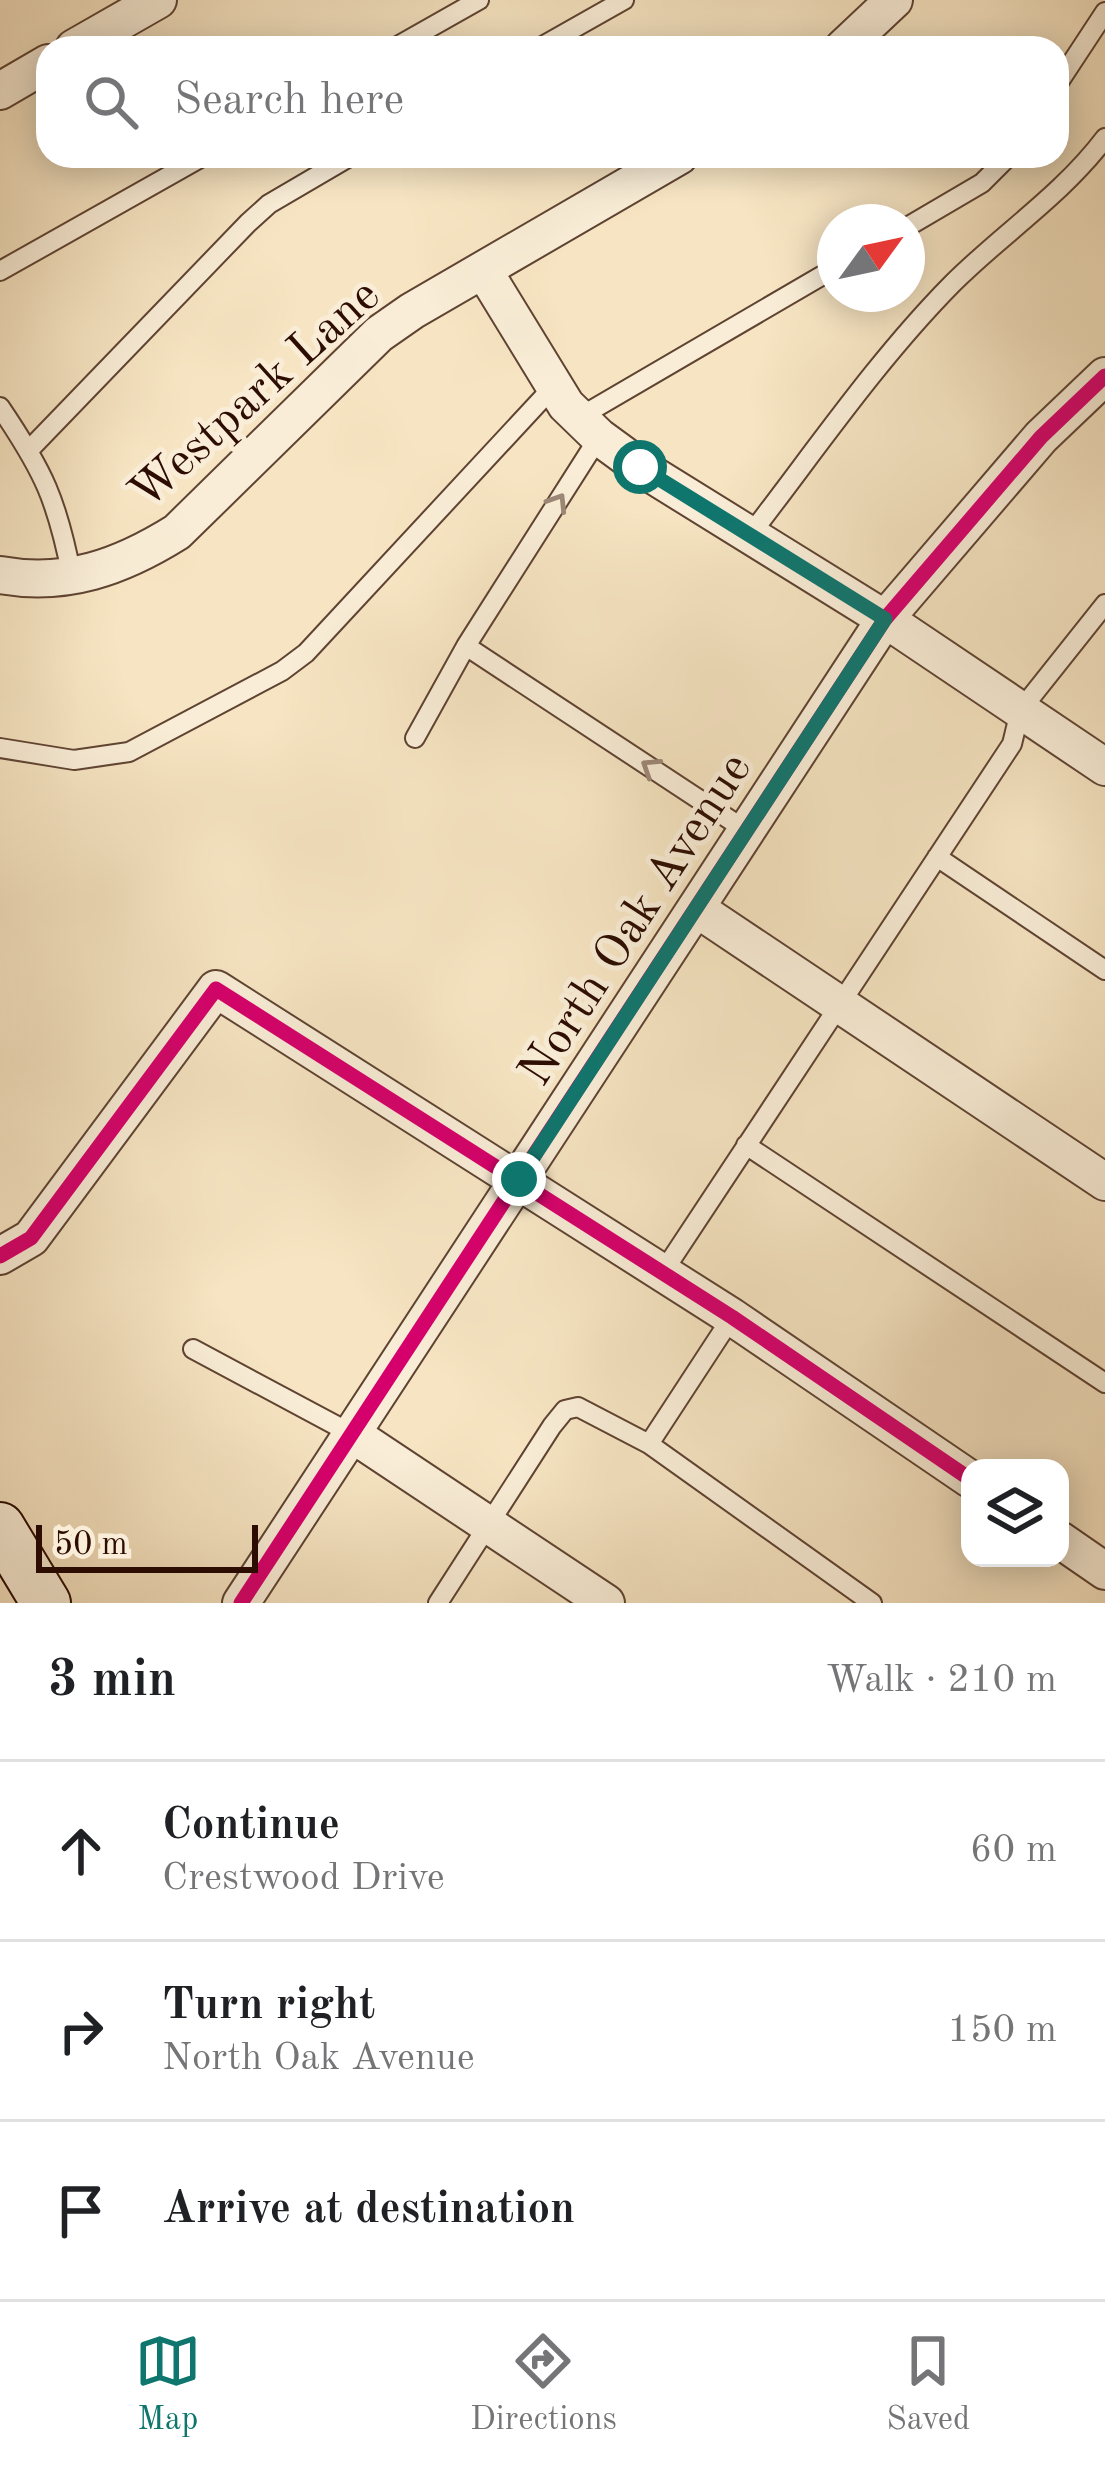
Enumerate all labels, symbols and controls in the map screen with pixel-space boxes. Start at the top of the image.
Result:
search box [36,36,1069,168]
icon: search [78,69,144,135]
text: Search here [174,79,404,124]
north arrow [817,204,925,312]
street label: Westpark Lane [122,271,389,519]
route start [613,440,667,494]
one-way arrow [543,493,566,515]
street label: North Oak Avenue [511,746,761,1095]
one-way arrow [641,759,663,781]
route end [492,1152,546,1206]
map controls [961,1459,1069,1567]
button: layers [961,1459,1069,1567]
scale bar [36,1519,258,1572]
text: 50 m [54,1529,128,1562]
text: 3 min [48,1656,176,1707]
text: Walk · 210 m [826,1661,1057,1700]
text: Continue [162,1804,340,1849]
icon: ahead [48,1818,114,1884]
text: 60 m [970,1831,1057,1870]
text: Crestwood Drive [162,1859,445,1898]
text: Turn right [162,1984,375,2029]
icon: right [48,1998,114,2064]
text: 150 m [947,2011,1057,2050]
text: North Oak Avenue [162,2039,475,2078]
icon: arrive [48,2178,114,2244]
text: Arrive at destination [162,2188,575,2233]
tab: Map [135,2328,201,2441]
tab: Directions [470,2328,617,2441]
tab: Saved [886,2328,970,2441]

